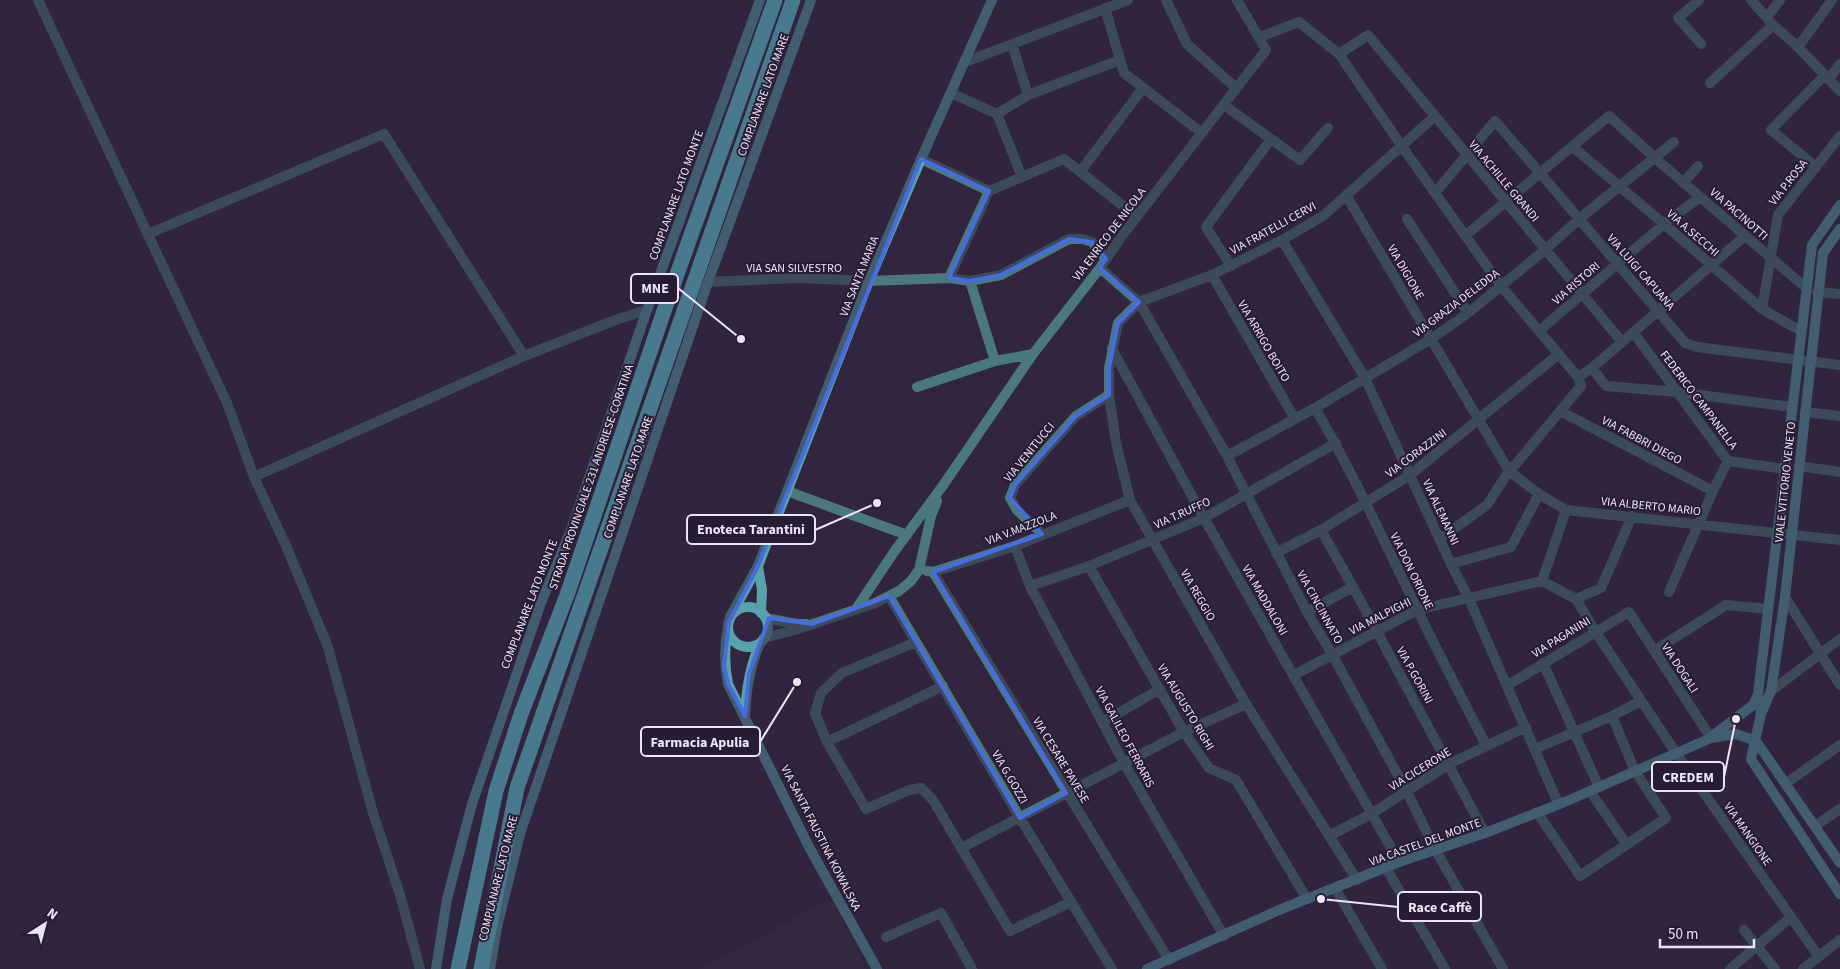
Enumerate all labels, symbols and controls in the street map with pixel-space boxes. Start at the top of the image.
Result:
street label: COMPLANARE LATO MARE [733,32,793,159]
street label: COMPLANARE LATO MONTE [645,128,708,263]
street label: VIA ACHILLE GRANDI [1464,137,1543,226]
street label: VIA P.ROSA [1765,155,1812,209]
street label: VIA ENRICO DE NICOLA [1069,184,1151,285]
street label: VIA PACINOTTI [1706,184,1772,245]
street label: VIA FRATELLI CERVI [1227,198,1319,259]
street label: VIA A.SECCHI [1663,206,1723,261]
street label: VIA LUIGI CAPUANA [1603,230,1679,315]
street label: VIA SANTA MARIA [836,233,884,319]
street label: VIA DIGIONE [1383,241,1428,303]
street label: VIA RISTORI [1549,258,1604,309]
street label: VIA SAN SILVESTRO [746,260,842,277]
street label: VIA GRAZIA DELEDDA [1409,265,1504,342]
callout: MNE [631,274,678,303]
text: MNE [641,279,669,299]
street label: VIA ARRIGO BOITO [1233,297,1294,385]
street label: FEDERICO CAMPANELLA [1656,347,1742,454]
street label: STRADA PROVINCIALE 231 ANDRIESE-CORATINA [545,362,638,592]
street label: VIA FABBRI DIEGO [1598,412,1685,469]
street label: COMPLANARE LATO MARE [599,413,657,541]
street label: VIA VENITUCCI [1000,419,1059,486]
street label: VIALE VITTORIO VENETO [1771,421,1800,543]
street label: VIA CORAZZINI [1382,425,1450,482]
street label: VIA ALEMANNI [1418,477,1463,548]
street label: VIA T.RUFFO [1151,493,1213,534]
street label: VIA ALBERTO MARIO [1600,493,1702,520]
street label: VIA V.MAZZOLA [983,507,1060,550]
callout: Enoteca Tarantini [687,515,815,544]
text: Enoteca Tarantini [697,520,805,540]
street label: VIA DON ORIONE [1386,530,1438,613]
street label: COMPLANARE LATO MONTE [497,537,562,671]
street label: VIA MADDALONI [1237,562,1292,639]
street label: VIA REGGIO [1176,566,1219,624]
street label: VIA CINCINNATO [1292,567,1347,647]
street label: VIA MALPIGHI [1346,594,1414,639]
street label: VIA PAGANINI [1529,613,1594,662]
street label: VIA DOGALI [1657,640,1702,697]
street label: VIA P.GORINI [1392,644,1437,707]
street label: VIA AUGUSTO RIGHI [1153,661,1218,754]
street label: VIA GALILEO FERRARIS [1091,684,1158,791]
street label: VIA CESARE PAVESE [1028,714,1093,807]
callout: Farmacia Apulia [641,727,760,756]
text: Farmacia Apulia [651,733,749,753]
street label: VIA CICERONE [1386,744,1455,795]
street label: VIA G.GOZZI [987,747,1032,807]
street label: VIA SANTA FAUSTINA KOWALSKA [776,762,865,914]
callout: CREDEM [1652,762,1724,791]
text: CREDEM [1662,768,1714,788]
street label: VIA MANGIONE [1719,799,1776,869]
street label: COMPLANARE LATO MARE [475,814,522,943]
street label: VIA CASTEL DEL MONTE [1367,814,1483,871]
callout: Race Caffè [1398,892,1481,921]
text: Race Caffè [1408,898,1472,918]
north arrow [20,899,70,949]
text: N [42,903,62,925]
scale bar [1660,916,1754,948]
text: 50 m [1668,924,1698,945]

